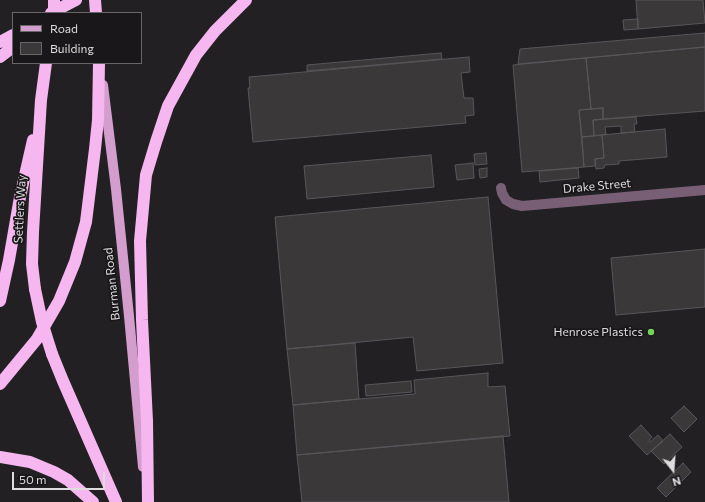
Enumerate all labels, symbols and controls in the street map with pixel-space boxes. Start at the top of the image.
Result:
legend [12,12,142,64]
text: Road [50,21,78,35]
text: Building [50,41,94,55]
street label: Settlers Way [11,174,29,244]
street label: Drake Street [562,176,632,196]
street label: Burman Road [101,247,123,321]
place label: Henrose Plastics [553,325,643,339]
marker: Henrose Plastics [646,327,656,337]
north arrow [653,450,693,490]
scale bar [14,464,107,490]
text: 50 m [19,472,47,486]
text: N [671,475,683,489]

